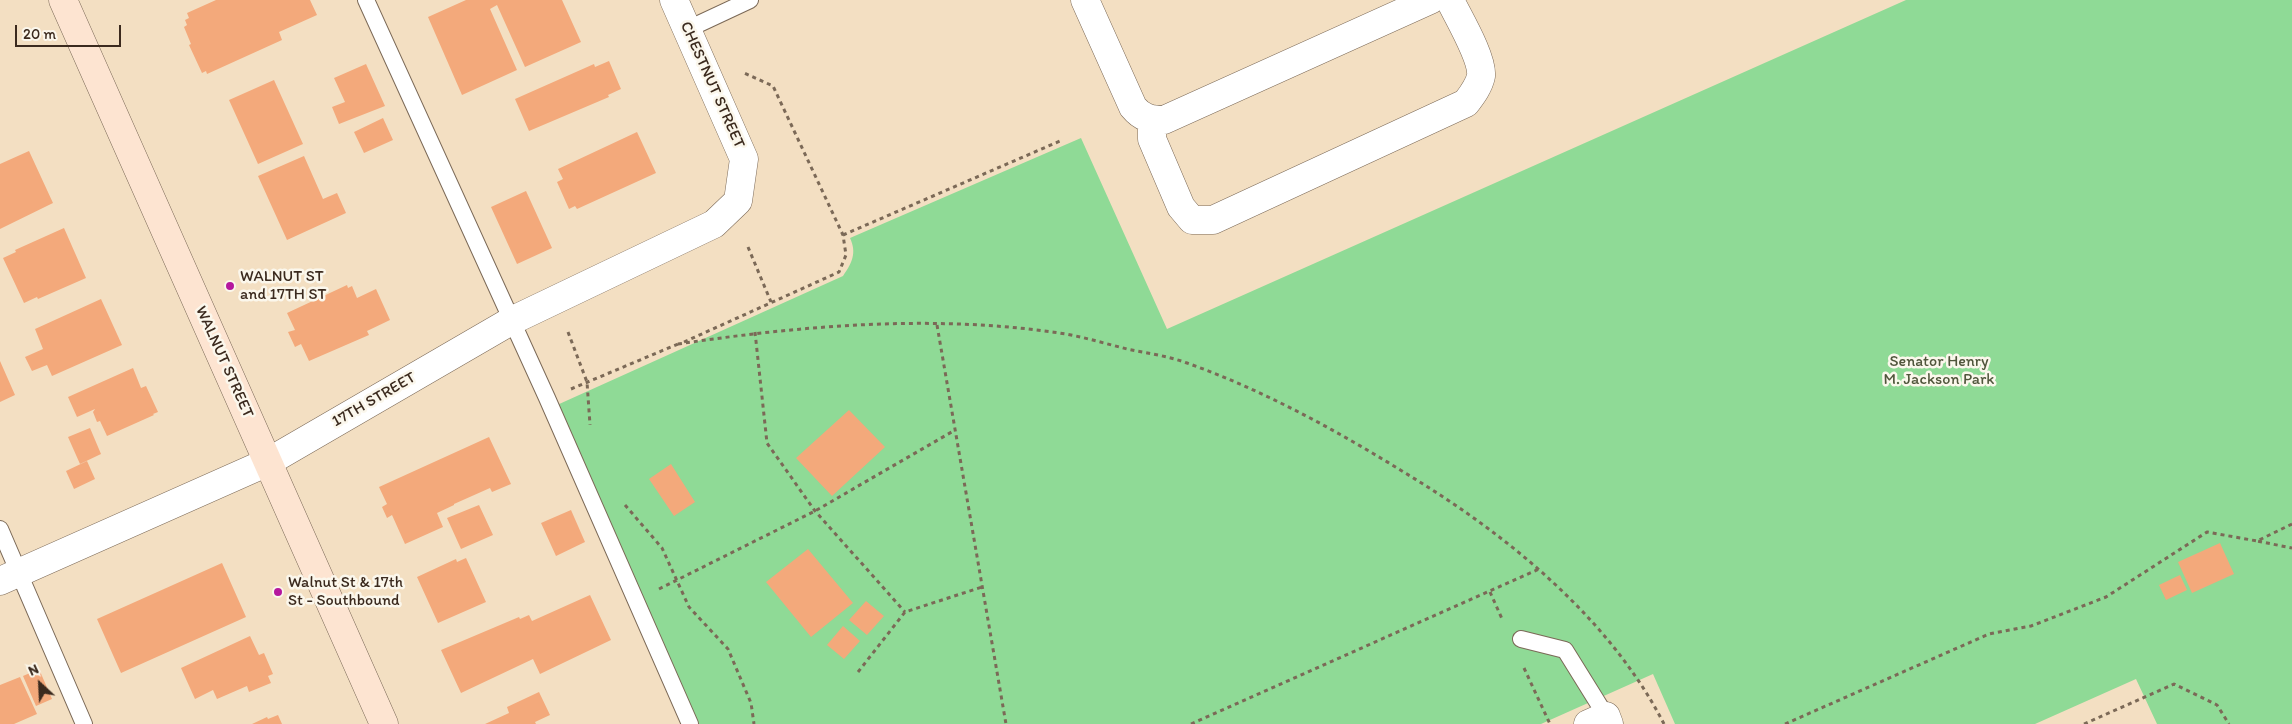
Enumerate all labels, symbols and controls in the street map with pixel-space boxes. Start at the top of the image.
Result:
scale bar [18,15,124,47]
street label: CHESTNUT STREET [675,19,749,151]
text: 20 m [23,25,56,43]
place label: WALNUT ST and 17TH ST [240,267,327,305]
marker: WALNUT ST and 17TH ST [224,280,236,292]
street label: WALNUT STREET [191,303,257,421]
park label: Senator Henry M. Jackson Park [1883,352,1995,390]
street label: 17TH STREET [329,368,419,432]
place label: Walnut St & 17th St - Southbound [288,573,403,611]
marker: Walnut St & 17th St - Southbound [272,586,284,598]
north arrow [15,659,65,709]
text: N [26,660,41,680]

